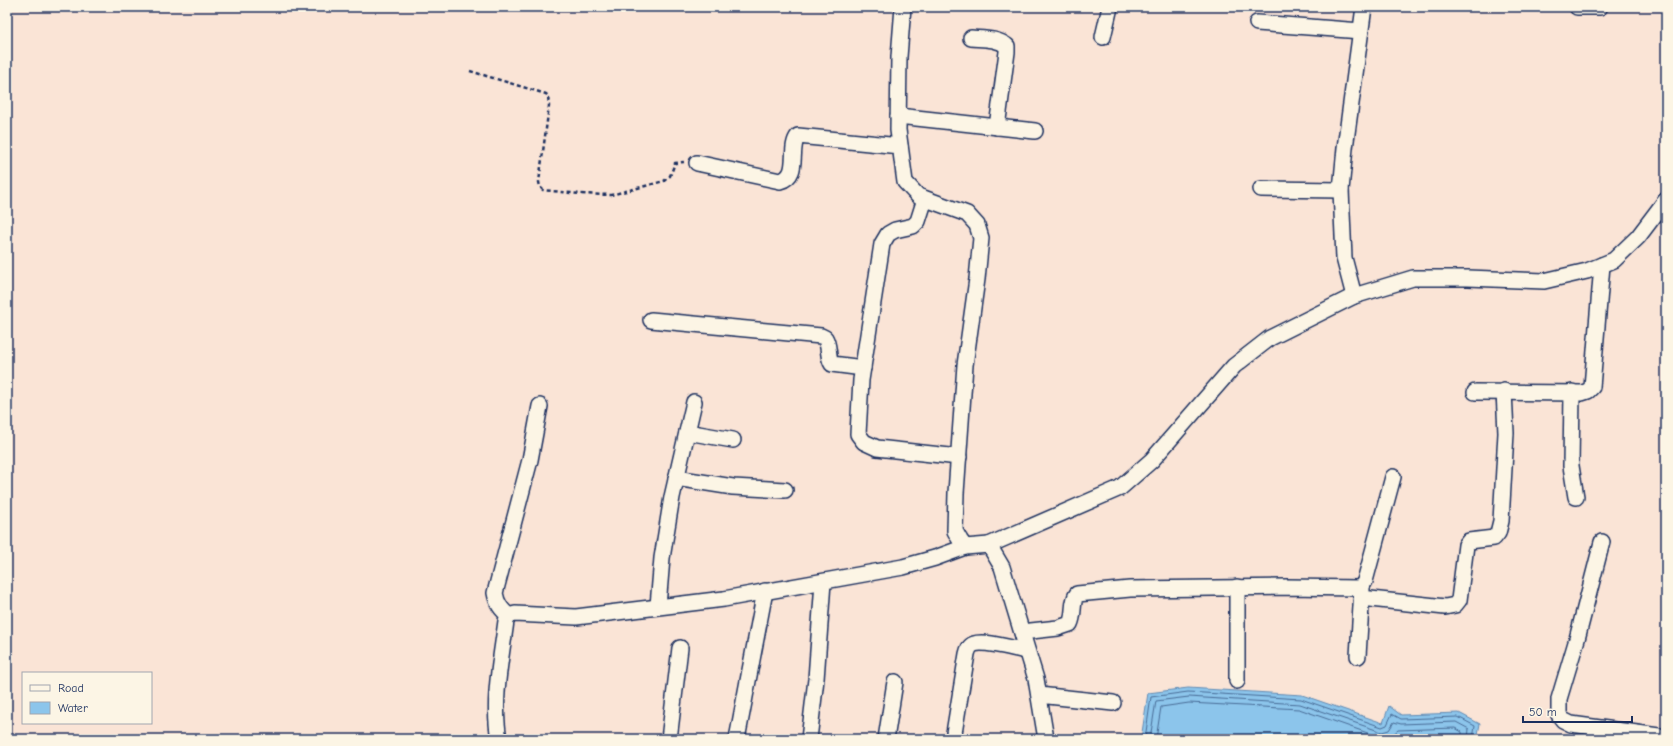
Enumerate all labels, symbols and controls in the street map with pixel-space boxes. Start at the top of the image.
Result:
legend [22,672,152,724]
text: Road [58,681,84,695]
scale bar [1523,698,1632,724]
text: Water [58,701,88,715]
text: 50 m [1529,705,1557,719]

